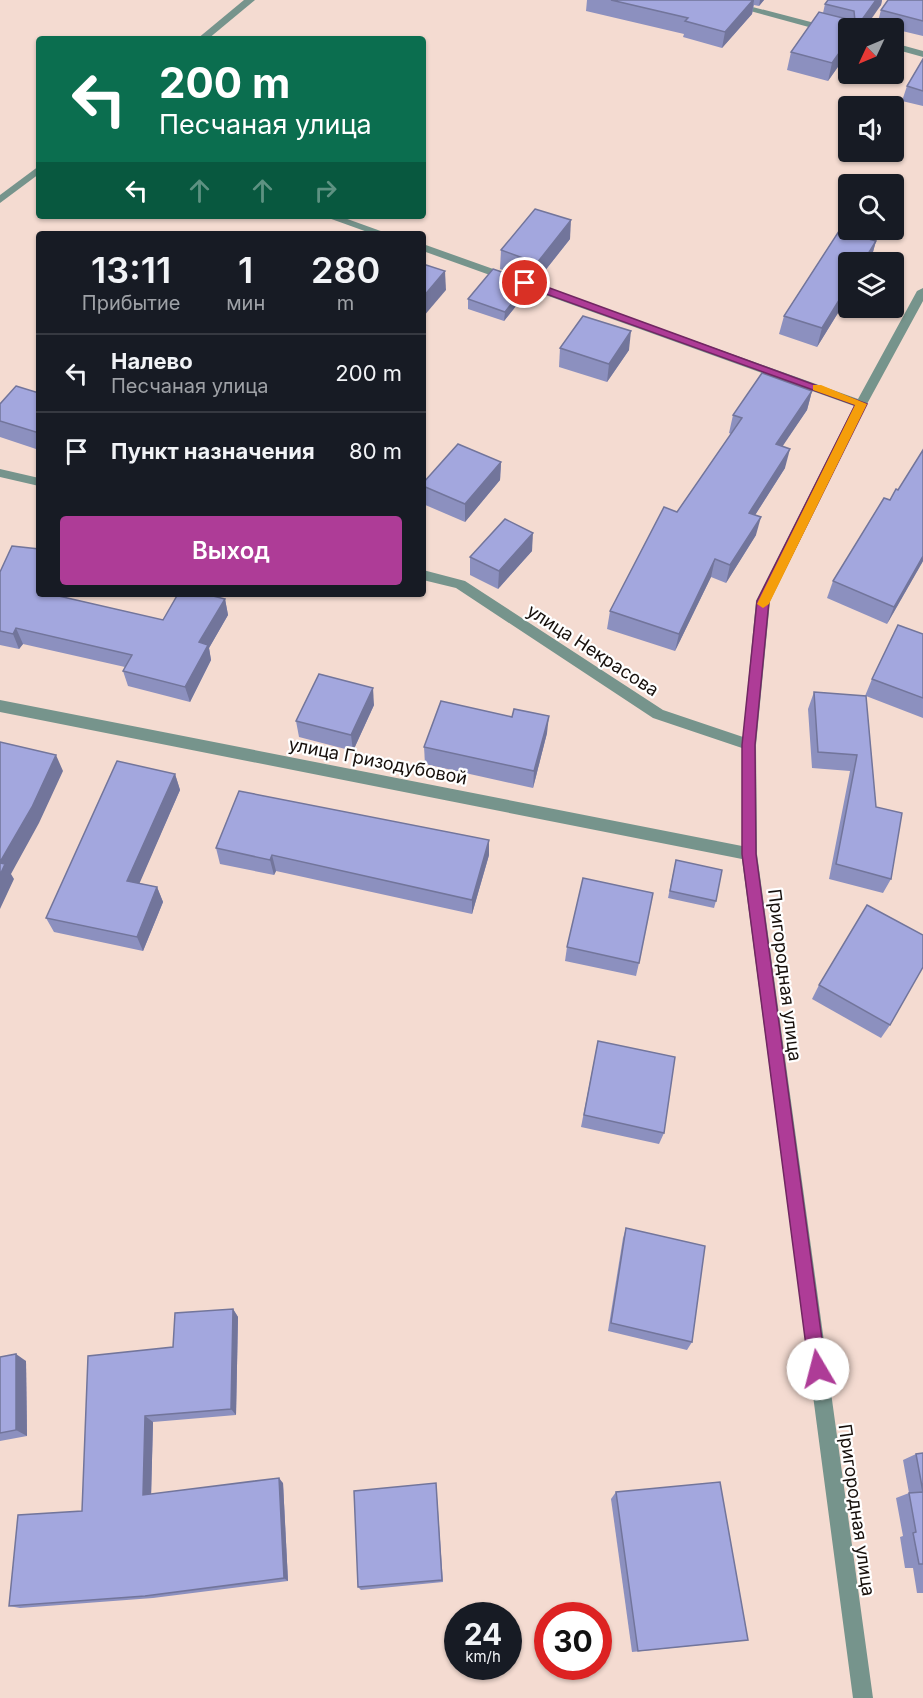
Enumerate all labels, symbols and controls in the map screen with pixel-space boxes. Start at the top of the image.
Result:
north arrow [838,18,904,84]
map controls [838,18,904,318]
text: 200 m [159,57,290,108]
icon: left [60,60,138,138]
button: sound [838,96,904,162]
text: Песчаная улица [159,108,372,141]
icon: left [120,174,153,207]
icon: ahead [183,174,216,207]
icon: ahead [246,174,279,207]
icon: right [309,174,342,207]
button: search [838,174,904,240]
text: 13:11 [91,248,171,292]
text: 1 [238,248,253,292]
text: 280 [311,248,380,292]
button: layers [838,252,904,318]
pin [499,257,550,308]
icon: arrive [508,266,541,299]
text: Прибытие [82,291,180,315]
text: мин [226,291,265,315]
text: m [337,291,354,315]
text: Налево [111,348,193,374]
icon: left [60,357,93,390]
text: 200 m [335,360,402,386]
text: Песчаная улица [111,374,269,398]
icon: arrive [60,435,93,468]
text: Пункт назначения [111,438,315,464]
text: 80 m [349,438,402,464]
button: Выход [60,516,402,585]
street label: улица Некрасова [523,600,663,700]
street label: улица Гризодубовой [287,733,469,789]
street label: Пригородная улица [764,888,806,1062]
position arrow [786,1337,850,1401]
street label: Пригородная улица [835,1423,879,1597]
speed limit sign: 30 [534,1602,612,1680]
text: 24 [464,1616,502,1652]
text: km/h [465,1647,501,1666]

